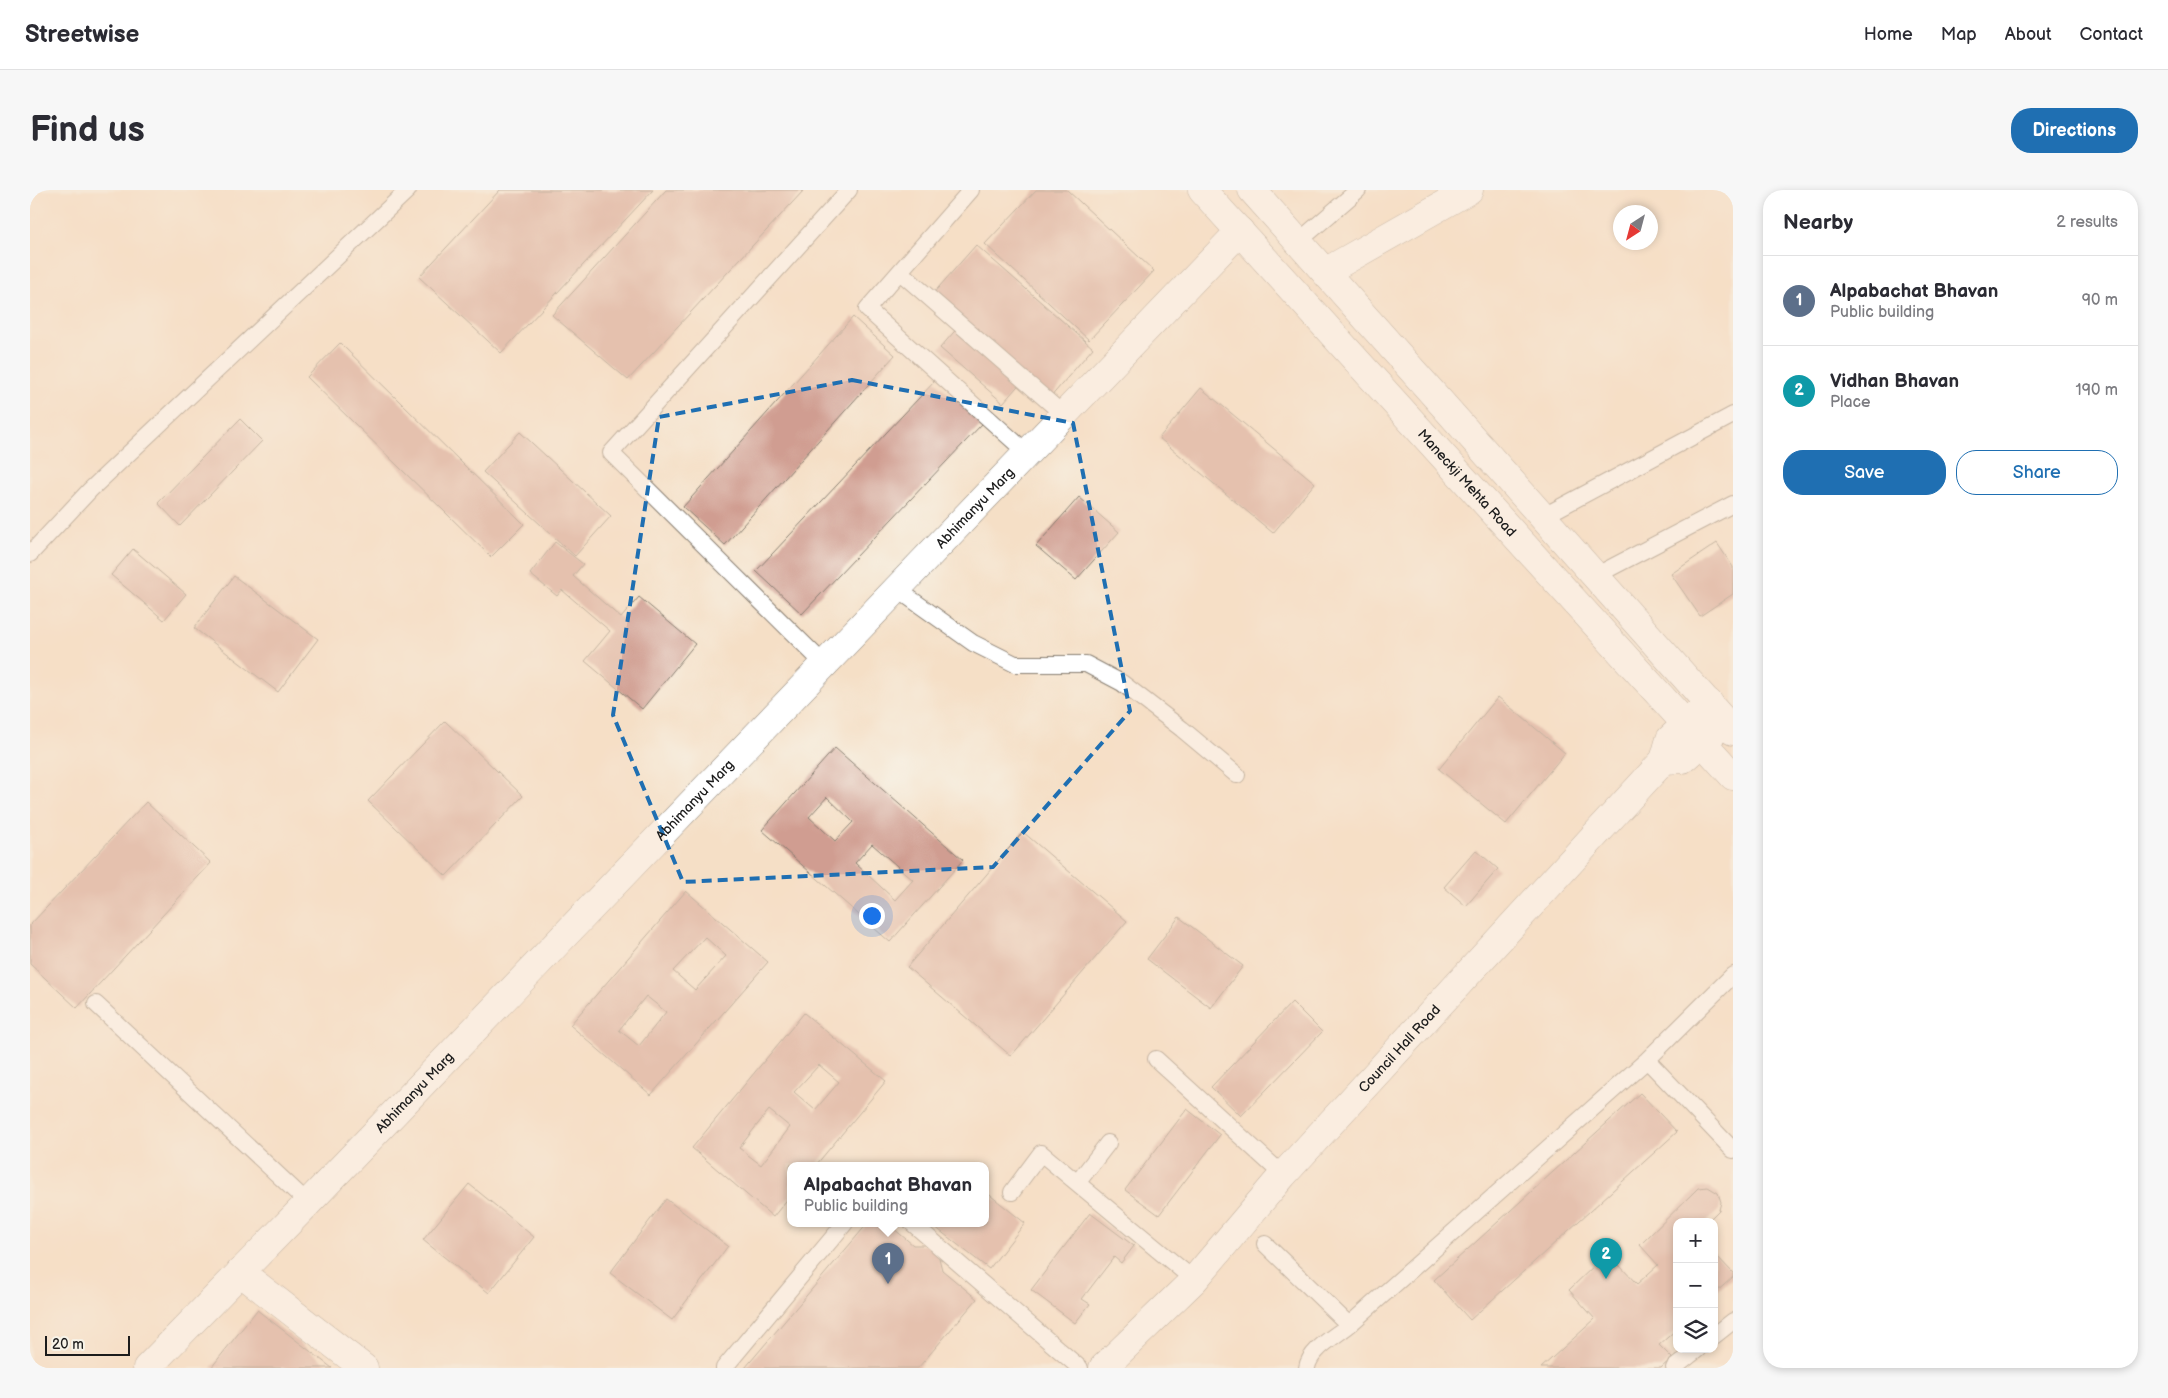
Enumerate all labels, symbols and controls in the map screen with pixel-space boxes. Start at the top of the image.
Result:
text: Streetwise [25,20,139,49]
text: Home [1864,24,1913,45]
text: Map [1941,24,1977,45]
text: About [2005,24,2052,45]
text: Contact [2080,24,2143,45]
button: Directions [2011,108,2138,153]
text: Find us [30,109,145,152]
north arrow [1613,205,1658,250]
text: Nearby [1783,210,1853,235]
text: 2 results [2056,213,2118,232]
text: Alpabachat Bhavan [1830,280,1998,303]
text: 1 [1796,291,1802,310]
text: 90 m [2082,291,2118,310]
text: Public building [1830,303,1934,322]
text: Vidhan Bhavan [1830,370,1959,393]
text: 2 [1794,381,1804,400]
text: 190 m [2076,381,2118,400]
text: Place [1830,393,1871,412]
street label: Maneckji Mehta Road [1414,426,1520,540]
button: Save [1783,450,1946,495]
button: Share [1956,450,2118,495]
street label: Abhimanyu Marg [932,464,1018,552]
street label: Abhimanyu Marg [652,756,737,844]
your location [859,903,885,929]
street label: Council Hall Road [1355,1001,1444,1096]
street label: Abhimanyu Marg [371,1048,457,1136]
popup [787,1162,989,1227]
text: Alpabachat Bhavan [804,1174,972,1197]
text: Public building [804,1197,908,1216]
map controls [1673,1218,1718,1353]
button: + [1673,1218,1718,1263]
pin: 2 [1590,1238,1622,1279]
pin: 1 [872,1243,904,1284]
button: − [1673,1263,1718,1308]
button: layers [1673,1308,1718,1353]
scale bar [45,1333,130,1356]
text: 20 m [52,1336,84,1353]

